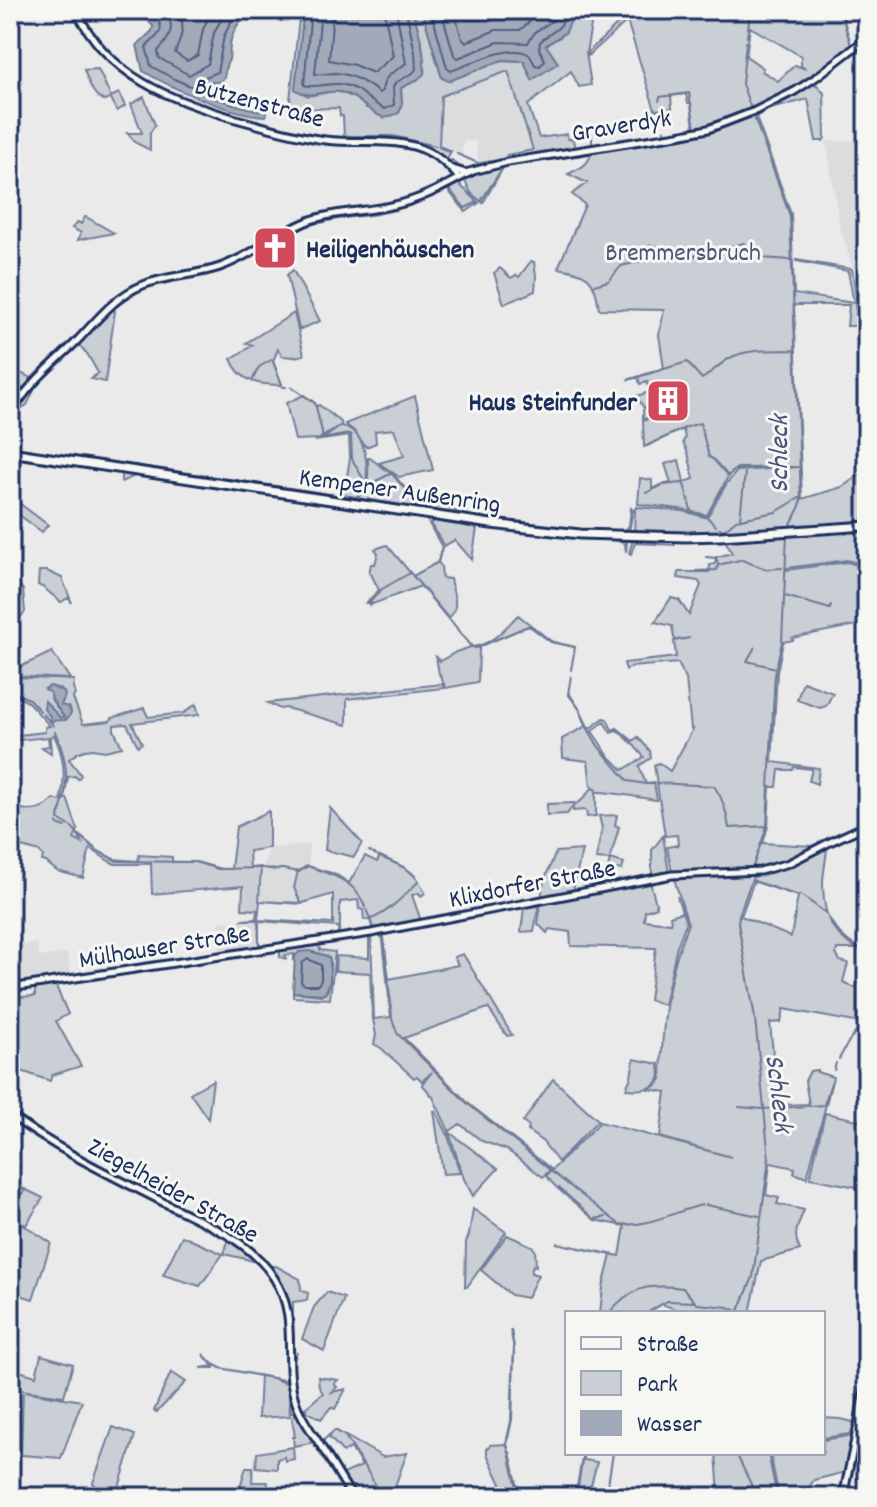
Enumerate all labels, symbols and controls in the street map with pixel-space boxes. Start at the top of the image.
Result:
street label: Butzenstraße [190,69,328,139]
street label: Graverdyk [569,101,674,154]
church icon: Heiligenhäuschen [251,224,299,272]
place label: Heiligenhäuschen [306,233,474,270]
park label: Bremmersbruch [605,236,761,273]
building icon: Haus Steinfunder [644,377,692,425]
place label: Haus Steinfunder [468,386,637,423]
water label: Schleck [762,412,802,493]
street label: Kempener Außenring [297,460,503,525]
street label: Klixdorfer Straße [446,851,619,920]
street label: Mülhauser Straße [76,917,253,980]
water label: Schleck [751,1052,801,1137]
street label: Ziegelheider Straße [80,1130,265,1254]
legend [565,1311,825,1455]
text: Straße [637,1329,699,1363]
text: Park [637,1369,678,1403]
text: Wasser [637,1409,702,1443]

